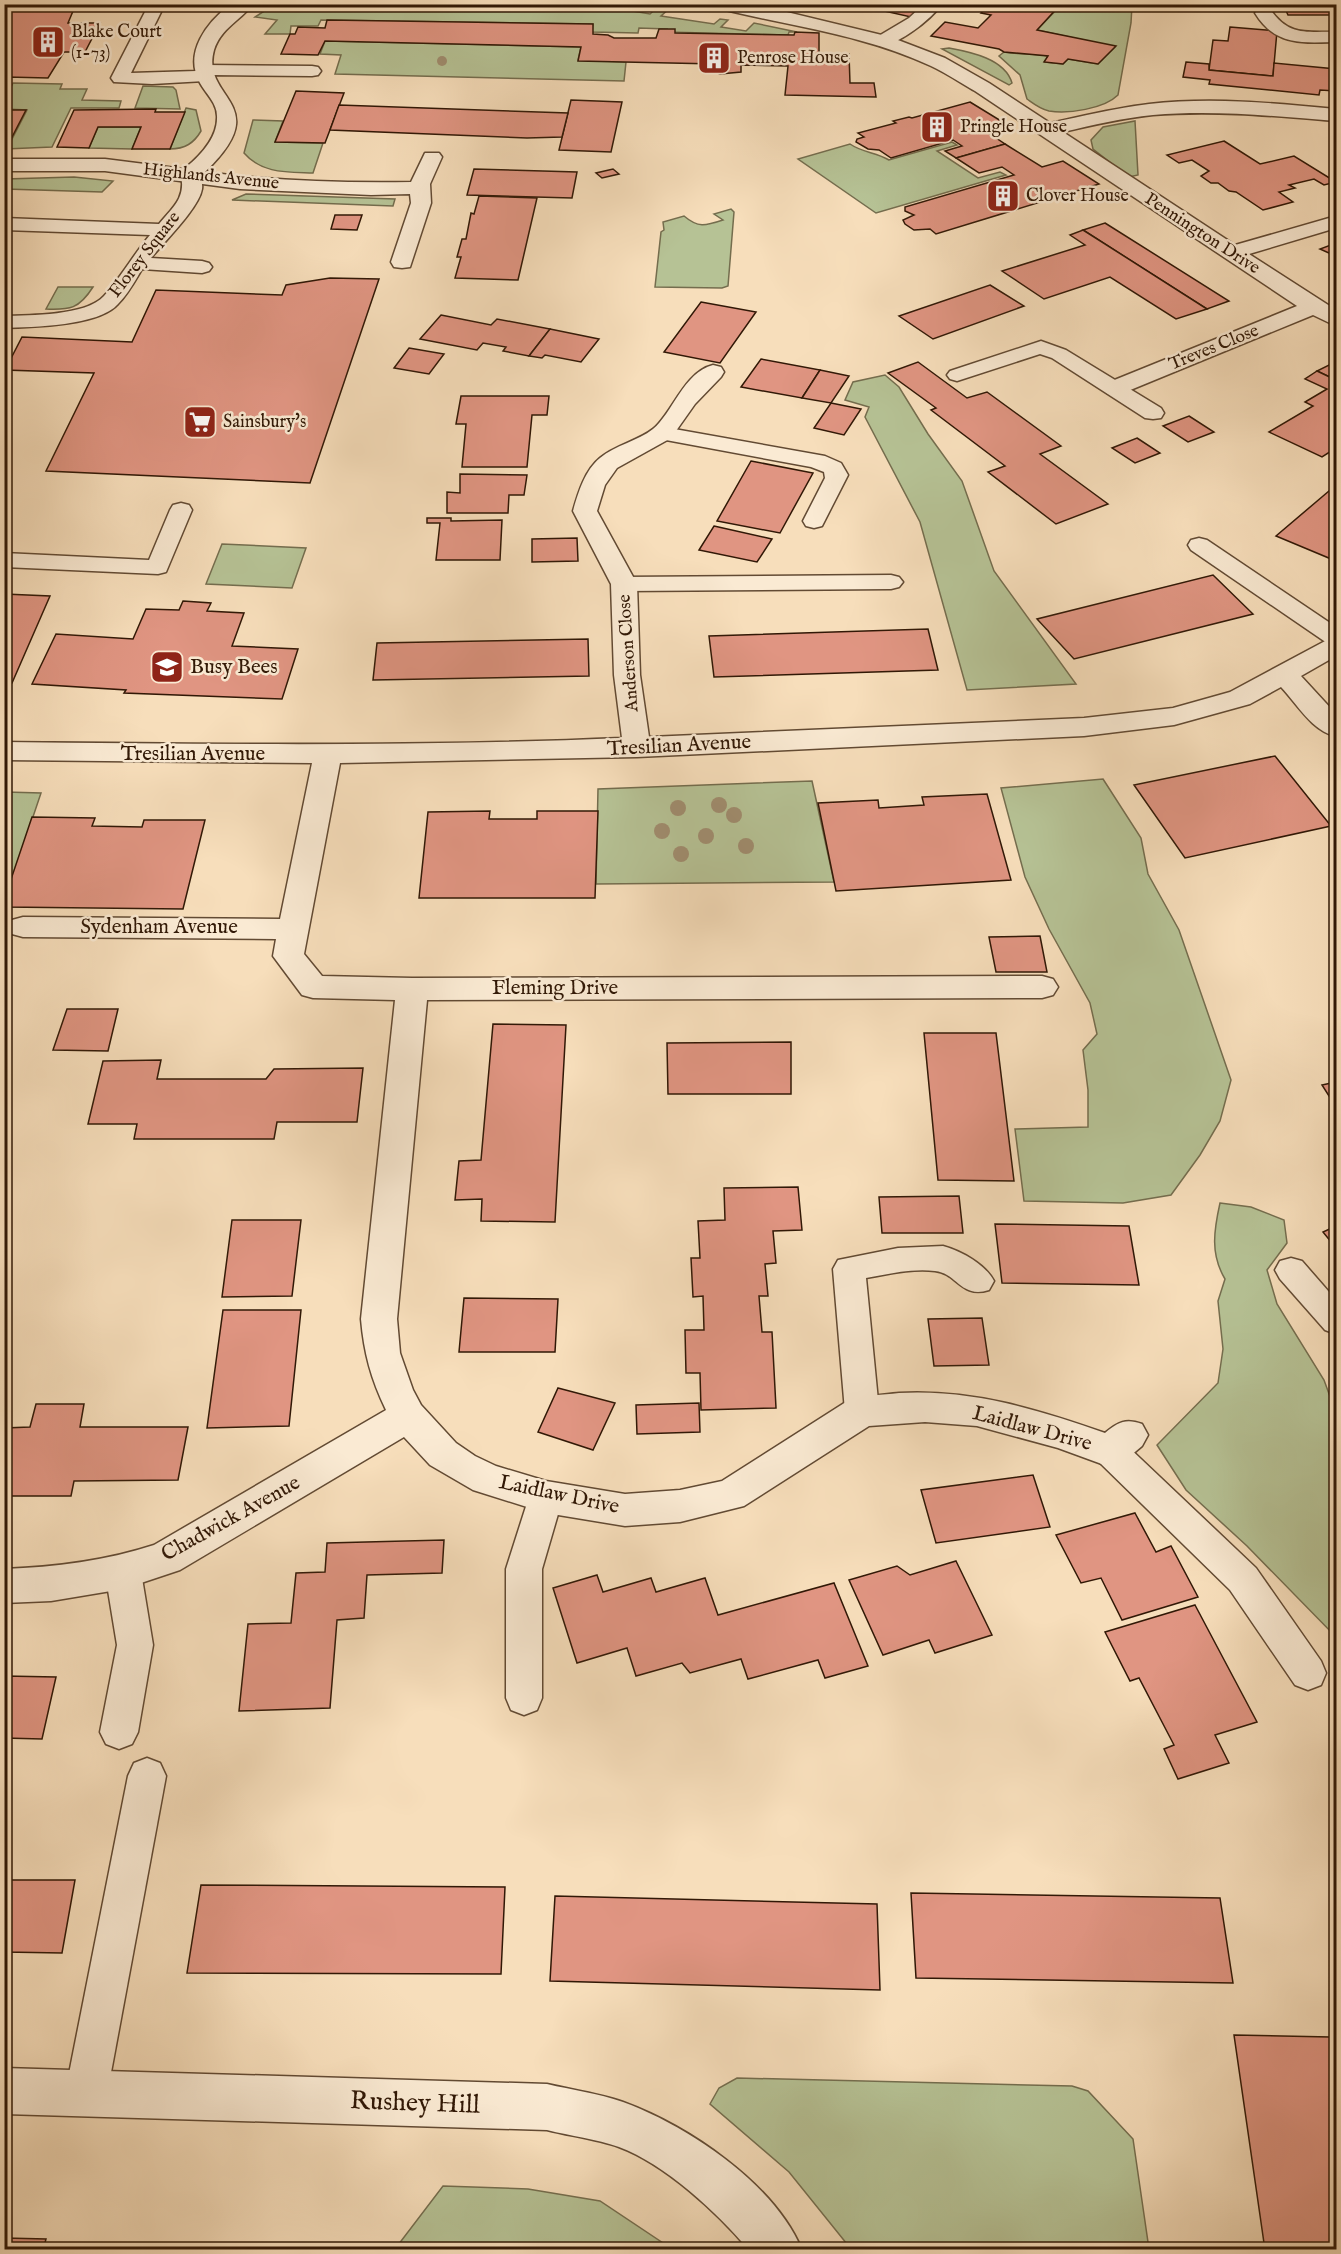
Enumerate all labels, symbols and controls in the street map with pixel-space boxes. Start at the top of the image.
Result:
place label: Blake Court (1-73) [71,21,162,65]
building icon: Blake Court (1-73) [30,24,66,60]
building icon: Penrose House [696,40,732,76]
place label: Penrose House [737,47,849,70]
building icon: Pringle House [919,109,955,145]
place label: Pringle House [960,116,1067,139]
street label: Highlands Avenue [142,158,280,196]
building icon: Clover House [985,178,1021,214]
place label: Clover House [1026,185,1129,208]
street label: Pennington Drive [1140,188,1264,280]
street label: Florey Square [104,207,186,303]
street label: Treves Close [1166,320,1262,376]
supermarket icon: Sainsbury's [182,404,218,440]
place label: Sainsbury's [223,411,306,434]
street label: Anderson Close [613,593,645,714]
school or university icon: Busy Bees [149,649,185,685]
place label: Busy Bees [190,654,278,681]
street label: Tresilian Avenue [606,729,752,763]
street label: Tresilian Avenue [121,741,266,768]
street label: Sydenham Avenue [80,914,238,941]
street label: Fleming Drive [492,975,619,1002]
street label: Laidlaw Drive [969,1400,1095,1458]
street label: Laidlaw Drive [496,1469,622,1521]
street label: Chadwick Avenue [157,1470,305,1568]
street label: Rushey Hill [349,2084,481,2122]

